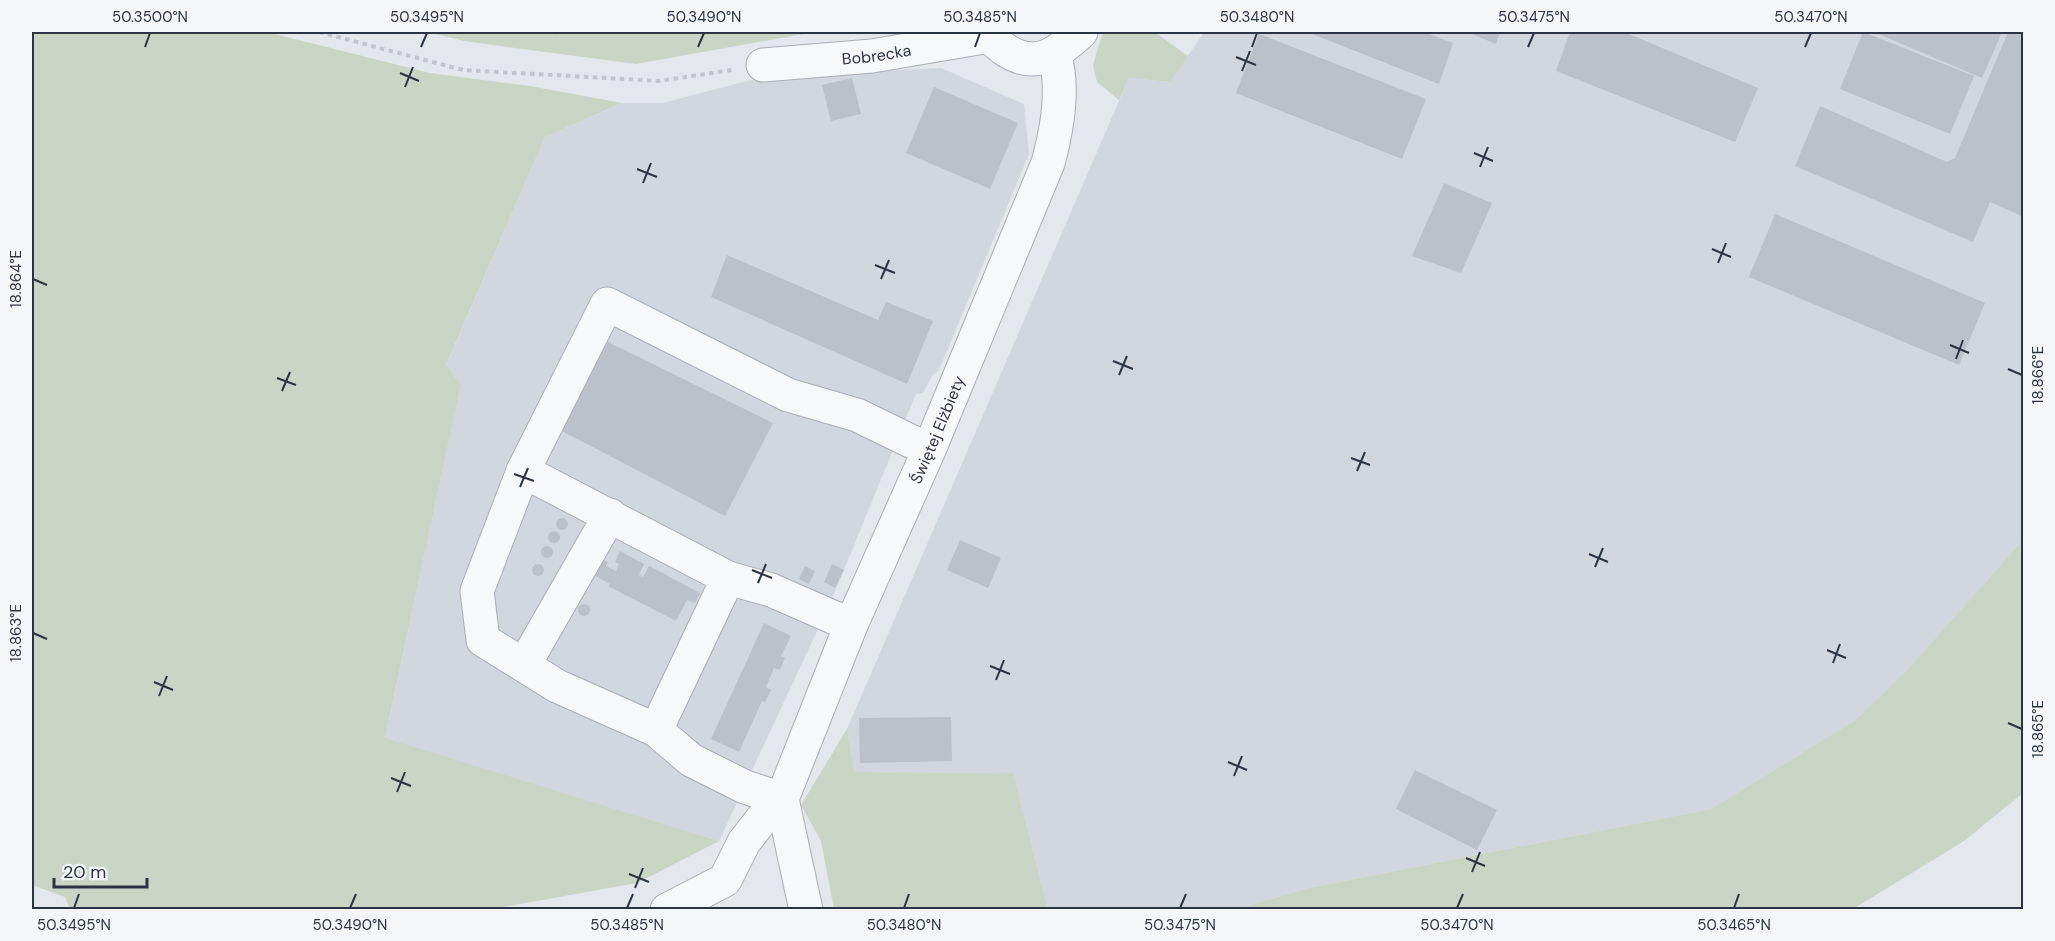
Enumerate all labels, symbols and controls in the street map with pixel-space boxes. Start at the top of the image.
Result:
text: 50.3500°N [112,7,188,27]
text: 50.3495°N [390,7,464,27]
text: 50.3490°N [667,7,741,27]
text: 50.3485°N [943,7,1017,27]
text: 50.3480°N [1220,7,1294,27]
text: 50.3475°N [1498,7,1570,27]
text: 50.3470°N [1774,7,1848,27]
street label: Bobrecka [841,39,913,69]
text: 18.864°E [6,250,26,308]
text: 18.866°E [2028,346,2048,404]
street label: Świętej Elżbiety [905,372,969,487]
text: 18.863°E [6,604,26,662]
text: 18.865°E [2028,700,2048,758]
scale bar [54,851,147,889]
text: 20 m [63,860,106,884]
text: 50.3495°N [37,915,111,935]
text: 50.3490°N [313,915,387,935]
text: 50.3485°N [590,915,664,935]
text: 50.3480°N [867,915,941,935]
text: 50.3475°N [1144,915,1216,935]
text: 50.3470°N [1420,915,1494,935]
text: 50.3465°N [1697,915,1771,935]

